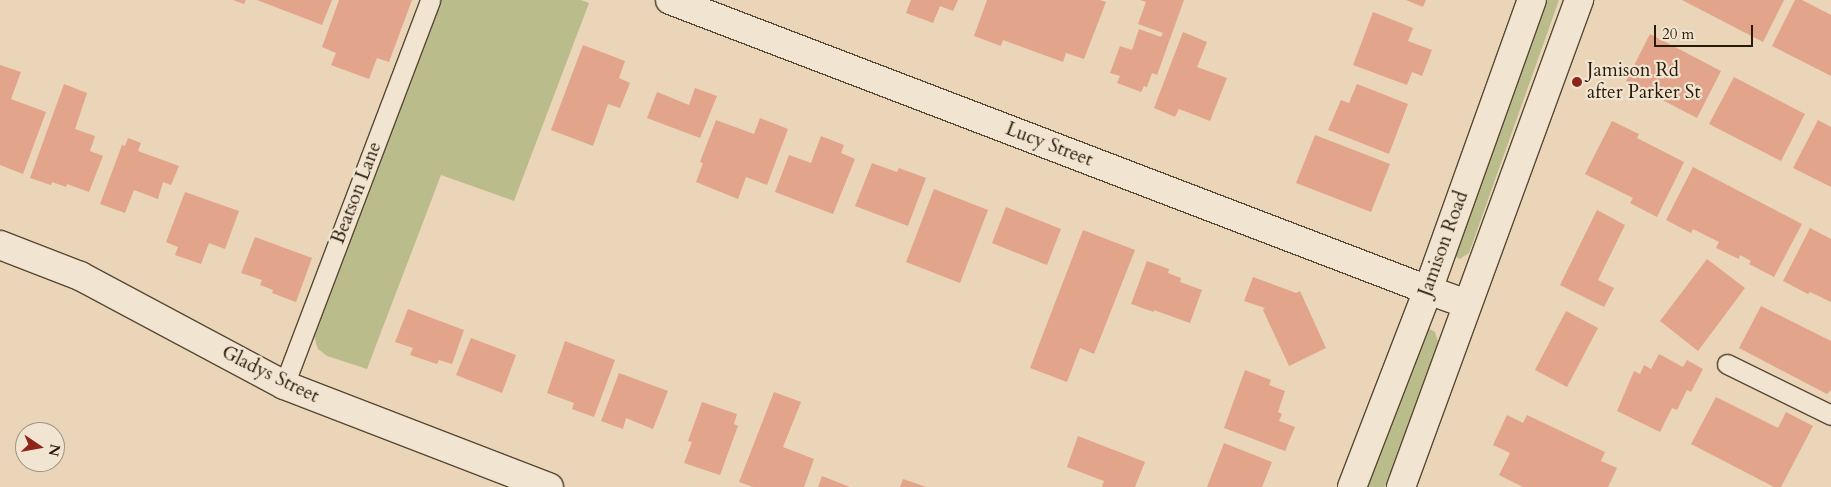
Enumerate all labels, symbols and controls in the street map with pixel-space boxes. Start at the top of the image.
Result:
scale bar [1656,15,1755,47]
text: 20 m [1662,24,1694,44]
place label: Jamison Rd after Parker St [1587,60,1700,104]
marker: Jamison Rd after Parker St [1571,76,1583,88]
street label: Lucy Street [1002,118,1096,172]
street label: Beatson Lane [327,139,387,247]
street label: Jamison Road [1414,188,1474,300]
street label: Gladys Street [218,342,322,408]
north arrow [15,422,65,472]
text: N [44,442,65,458]

